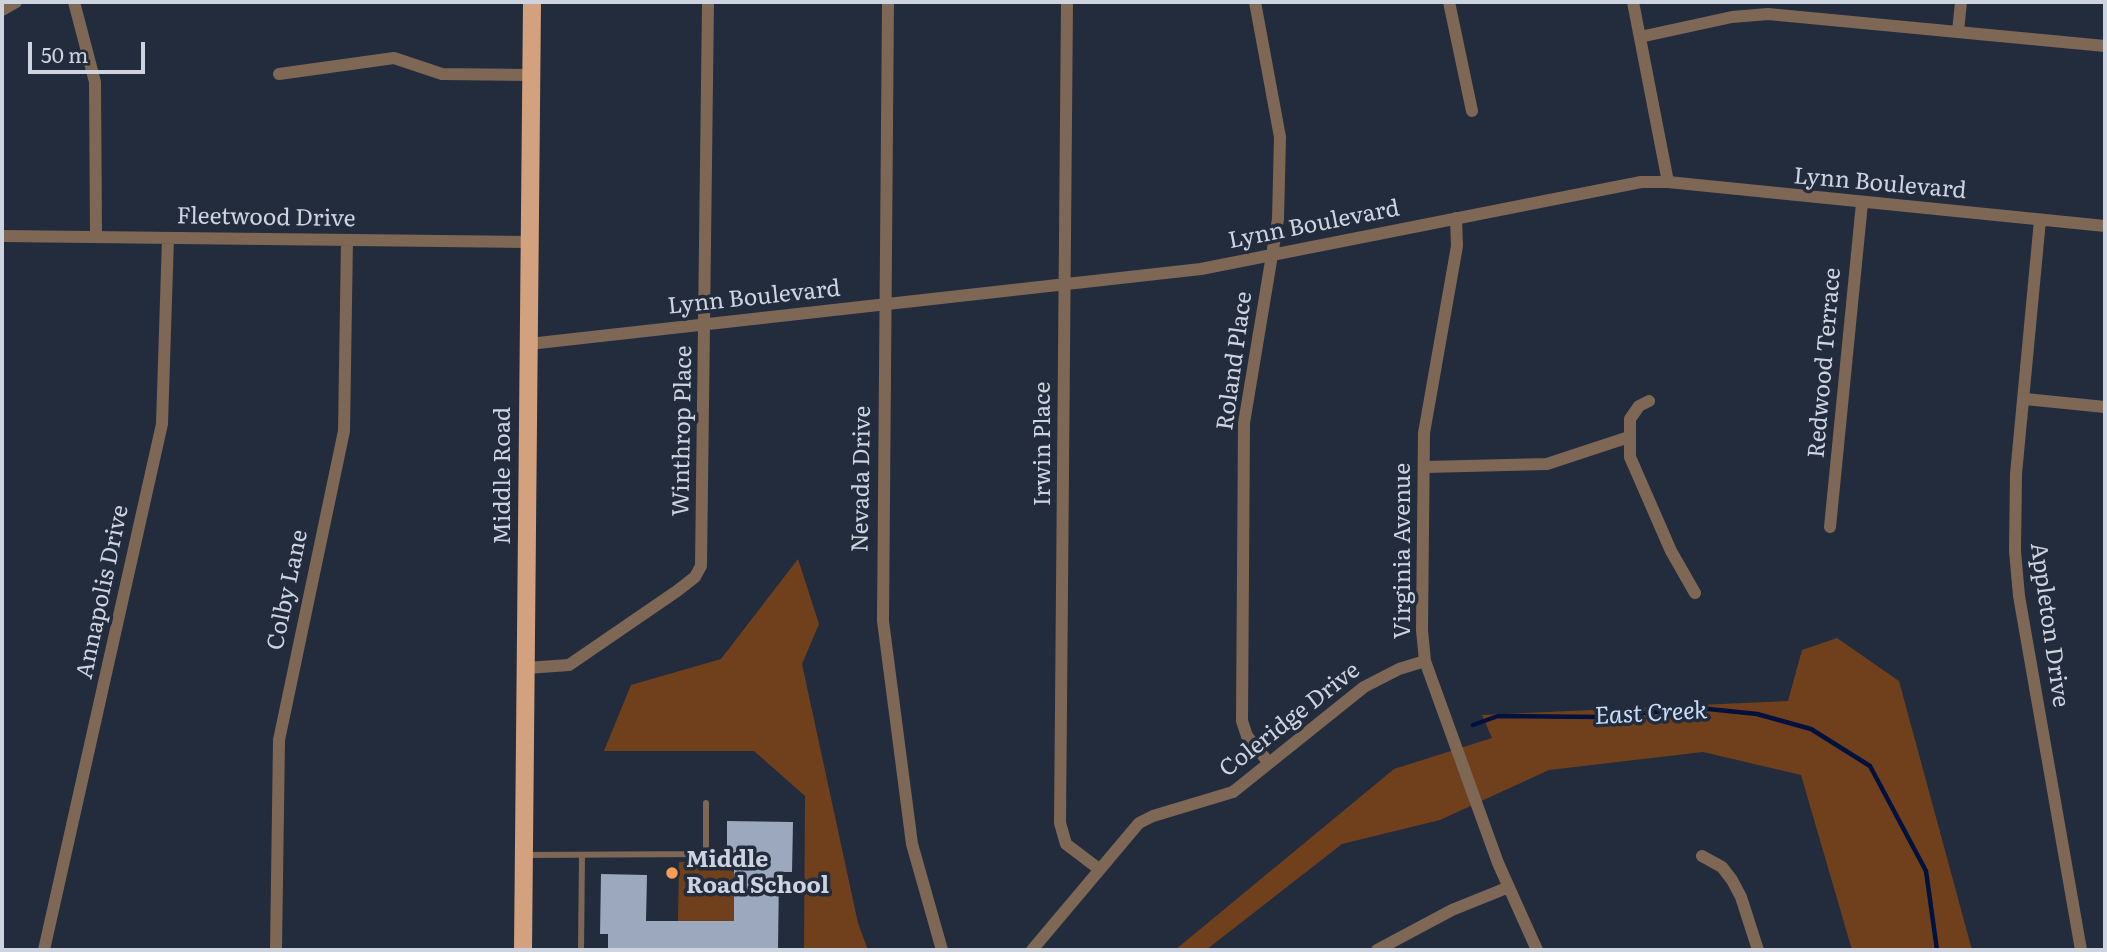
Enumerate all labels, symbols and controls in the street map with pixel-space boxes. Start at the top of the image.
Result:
scale bar [32,28,149,72]
text: 50 m [41,38,88,69]
street label: Lynn Boulevard [1792,163,1968,205]
street label: Lynn Boulevard [1226,195,1402,255]
street label: Fleetwood Drive [176,203,356,233]
street label: Redwood Terrace [1803,267,1847,459]
street label: Lynn Boulevard [666,275,842,321]
street label: Roland Place [1212,290,1258,432]
street label: Winthrop Place [668,345,698,517]
street label: Irwin Place [1029,382,1057,506]
street label: Nevada Drive [847,405,877,553]
street label: Middle Road [489,407,517,545]
street label: Virginia Avenue [1389,463,1417,639]
street label: Annapolis Drive [71,503,135,681]
street label: Colby Lane [262,527,314,653]
street label: Appleton Drive [2024,541,2074,709]
street label: Coleridge Drive [1214,657,1366,783]
water label: East Creek [1594,697,1708,731]
place label: Middle Road School [686,846,829,900]
marker: Middle Road School [664,865,680,881]

